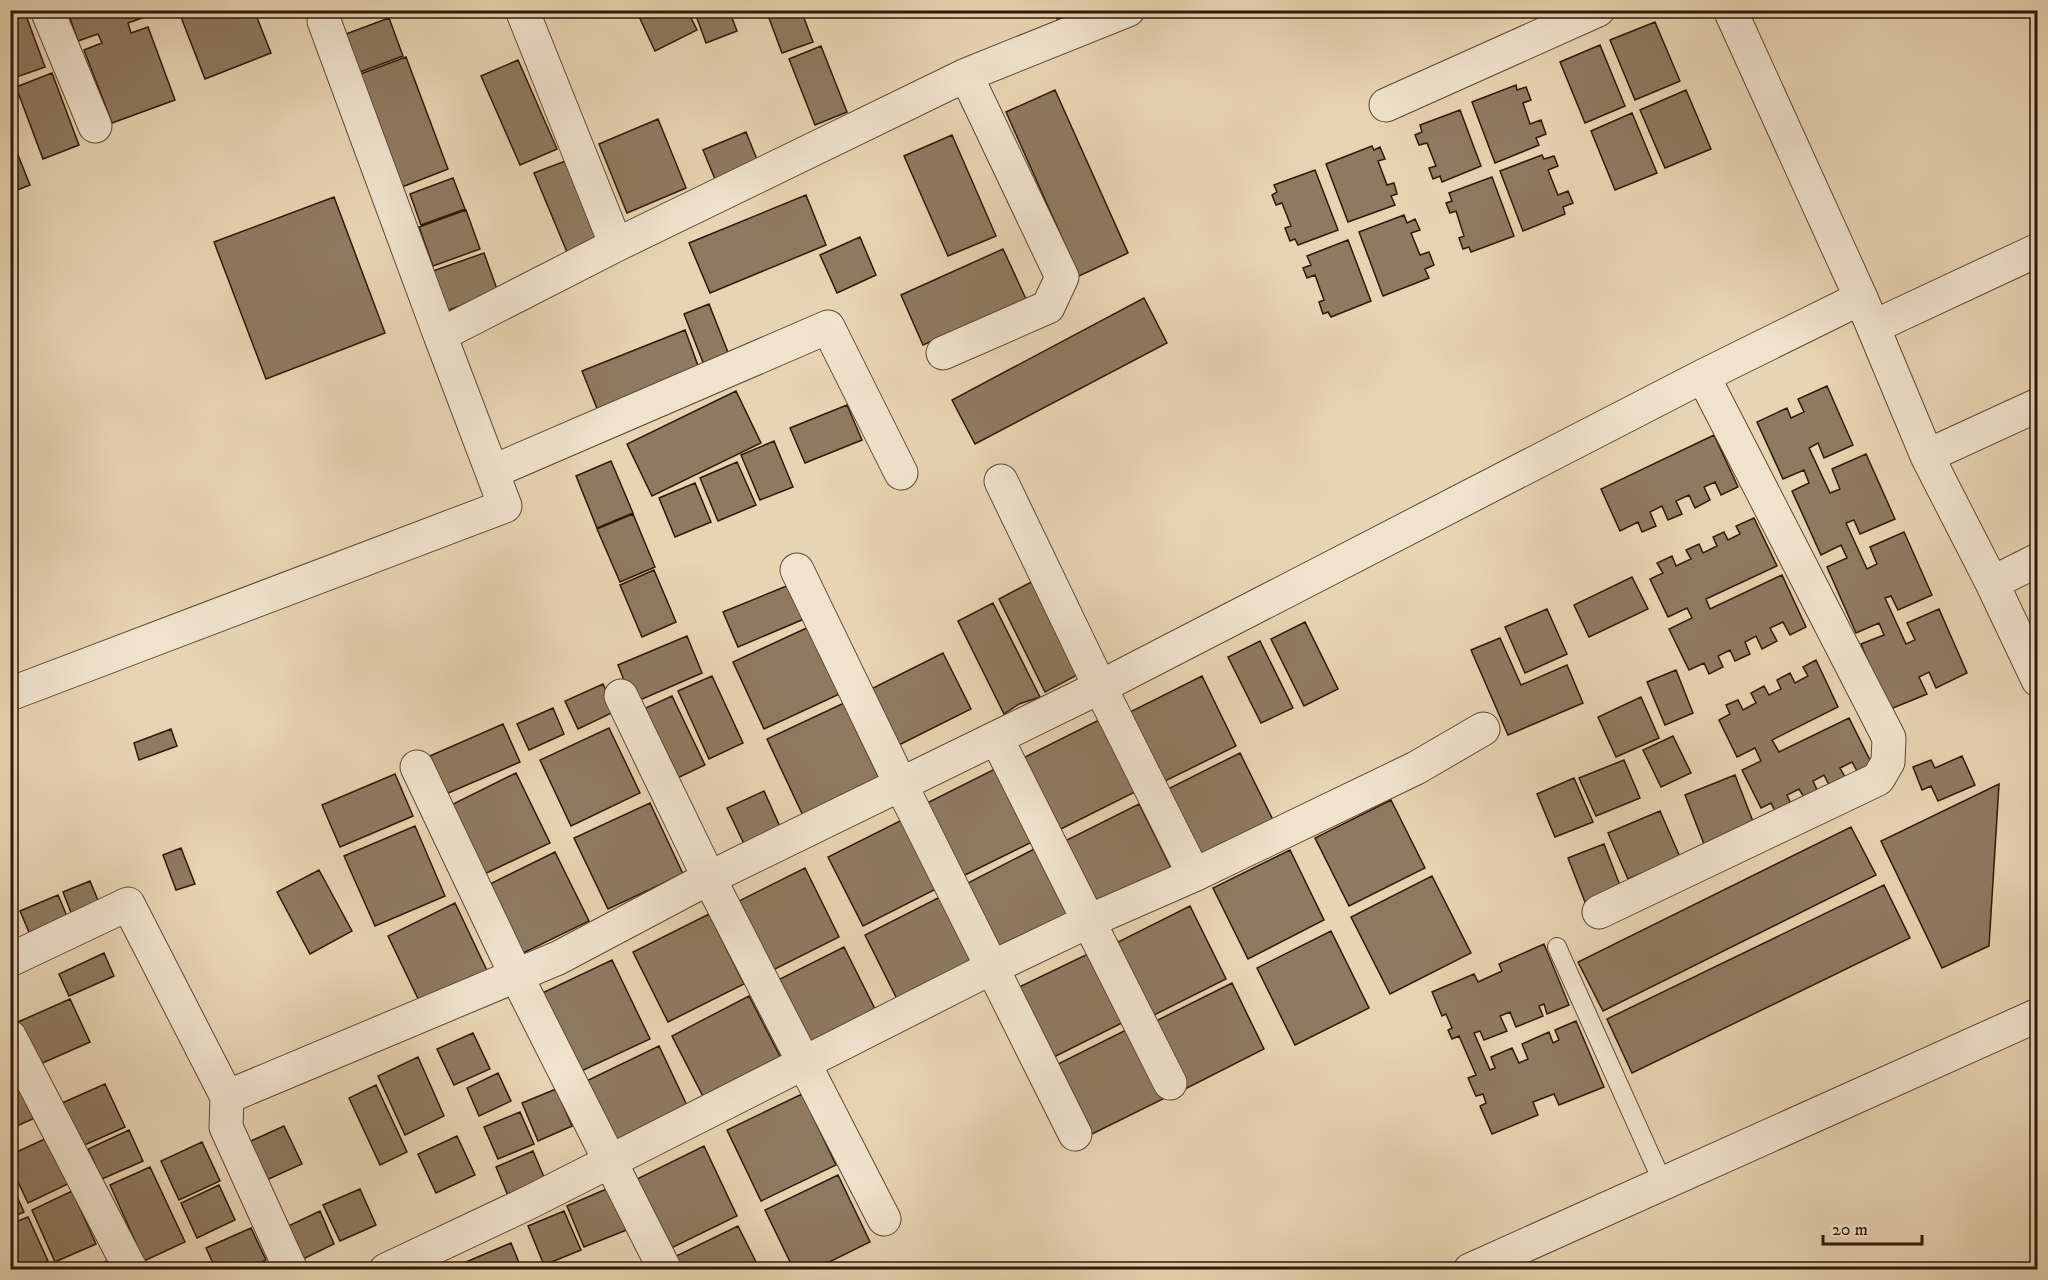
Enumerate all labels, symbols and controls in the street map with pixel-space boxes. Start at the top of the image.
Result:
scale bar [1823,1208,1922,1246]
text: 20 m [1832,1219,1868,1241]

